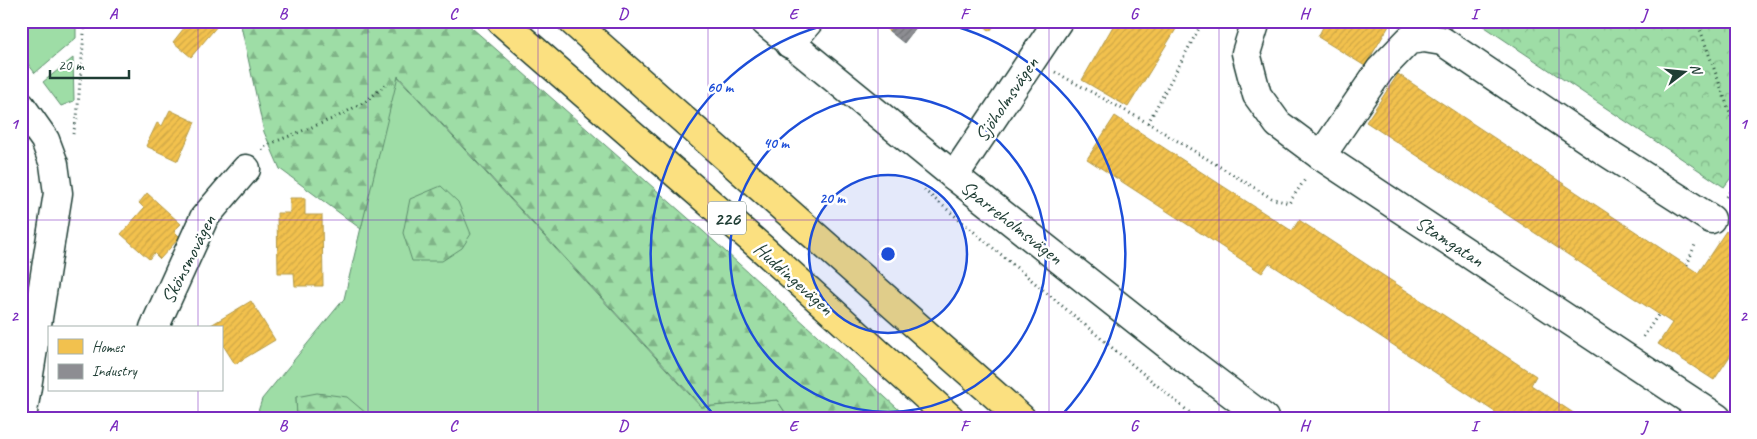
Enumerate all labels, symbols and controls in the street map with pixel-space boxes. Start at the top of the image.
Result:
text: A [109,4,119,24]
text: B [279,4,289,24]
text: C [449,4,459,24]
text: D [618,4,629,24]
text: E [789,4,800,24]
text: F [960,4,971,24]
text: G [1130,4,1140,24]
text: H [1299,4,1311,24]
text: I [1471,4,1481,24]
text: J [1640,4,1649,24]
scale bar [50,48,129,80]
north arrow [1660,48,1710,98]
street label: Sjöholmsvägen [969,51,1044,147]
text: 20 m [58,56,85,75]
text: N [1687,62,1706,77]
text: 60 m [707,78,734,97]
text: 1 [10,114,19,134]
text: 1 [1739,114,1748,134]
text: 40 m [763,134,790,153]
street label: Sparreholmsvägen [956,175,1068,271]
text: 20 m [819,189,846,208]
road number: 226 [708,202,746,234]
street label: Skönsmovägen [155,210,222,308]
street label: Stamgatan [1411,210,1490,273]
street label: Huddingevägen [749,236,839,321]
centre of rings [879,245,897,263]
text: 2 [10,306,19,326]
text: 2 [1739,306,1748,326]
legend [48,326,222,392]
text: Homes [92,338,126,357]
text: Industry [92,362,139,381]
text: A [109,416,119,436]
text: B [279,416,289,436]
text: C [449,416,459,436]
text: D [618,416,629,436]
text: E [789,416,800,436]
text: F [960,416,971,436]
text: G [1130,416,1140,436]
text: H [1299,416,1311,436]
text: I [1471,416,1481,436]
text: J [1640,416,1649,436]

